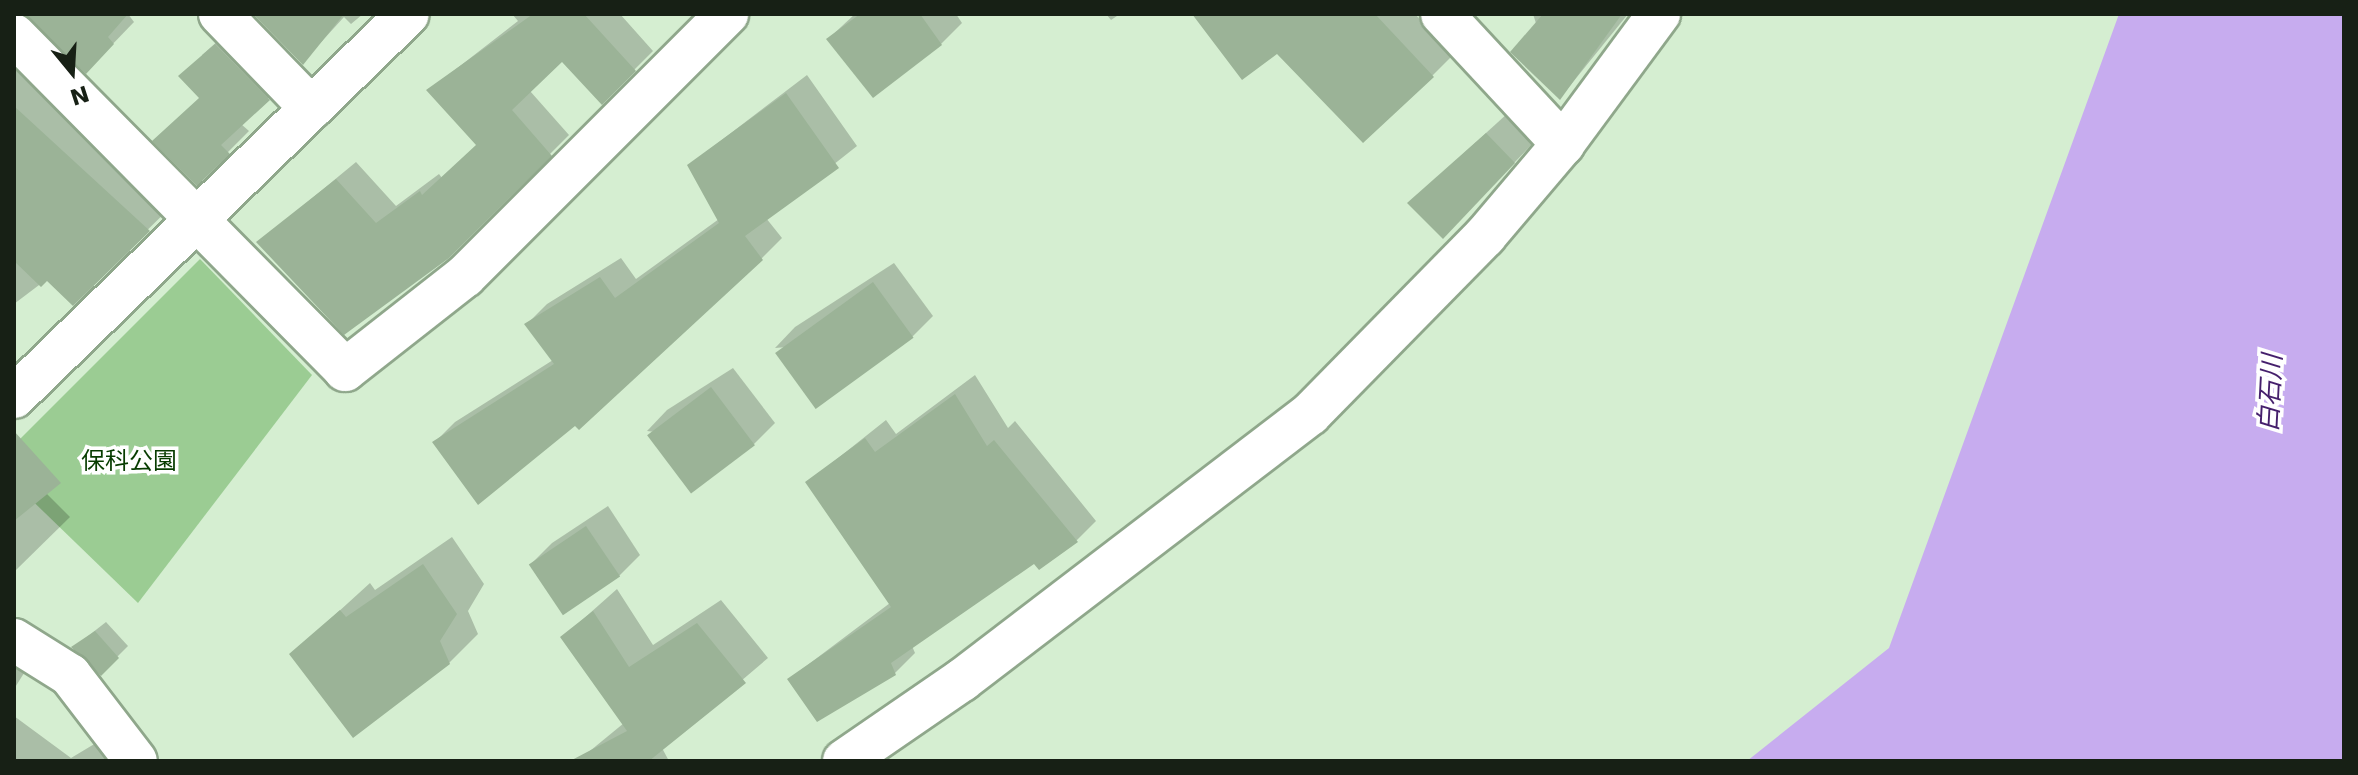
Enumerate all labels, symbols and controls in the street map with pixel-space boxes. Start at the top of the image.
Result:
north arrow [32,32,112,112]
text: N [67,81,92,110]
water label: 白石川 [2253,353,2289,433]
park label: 保科公園 [81,448,177,476]

